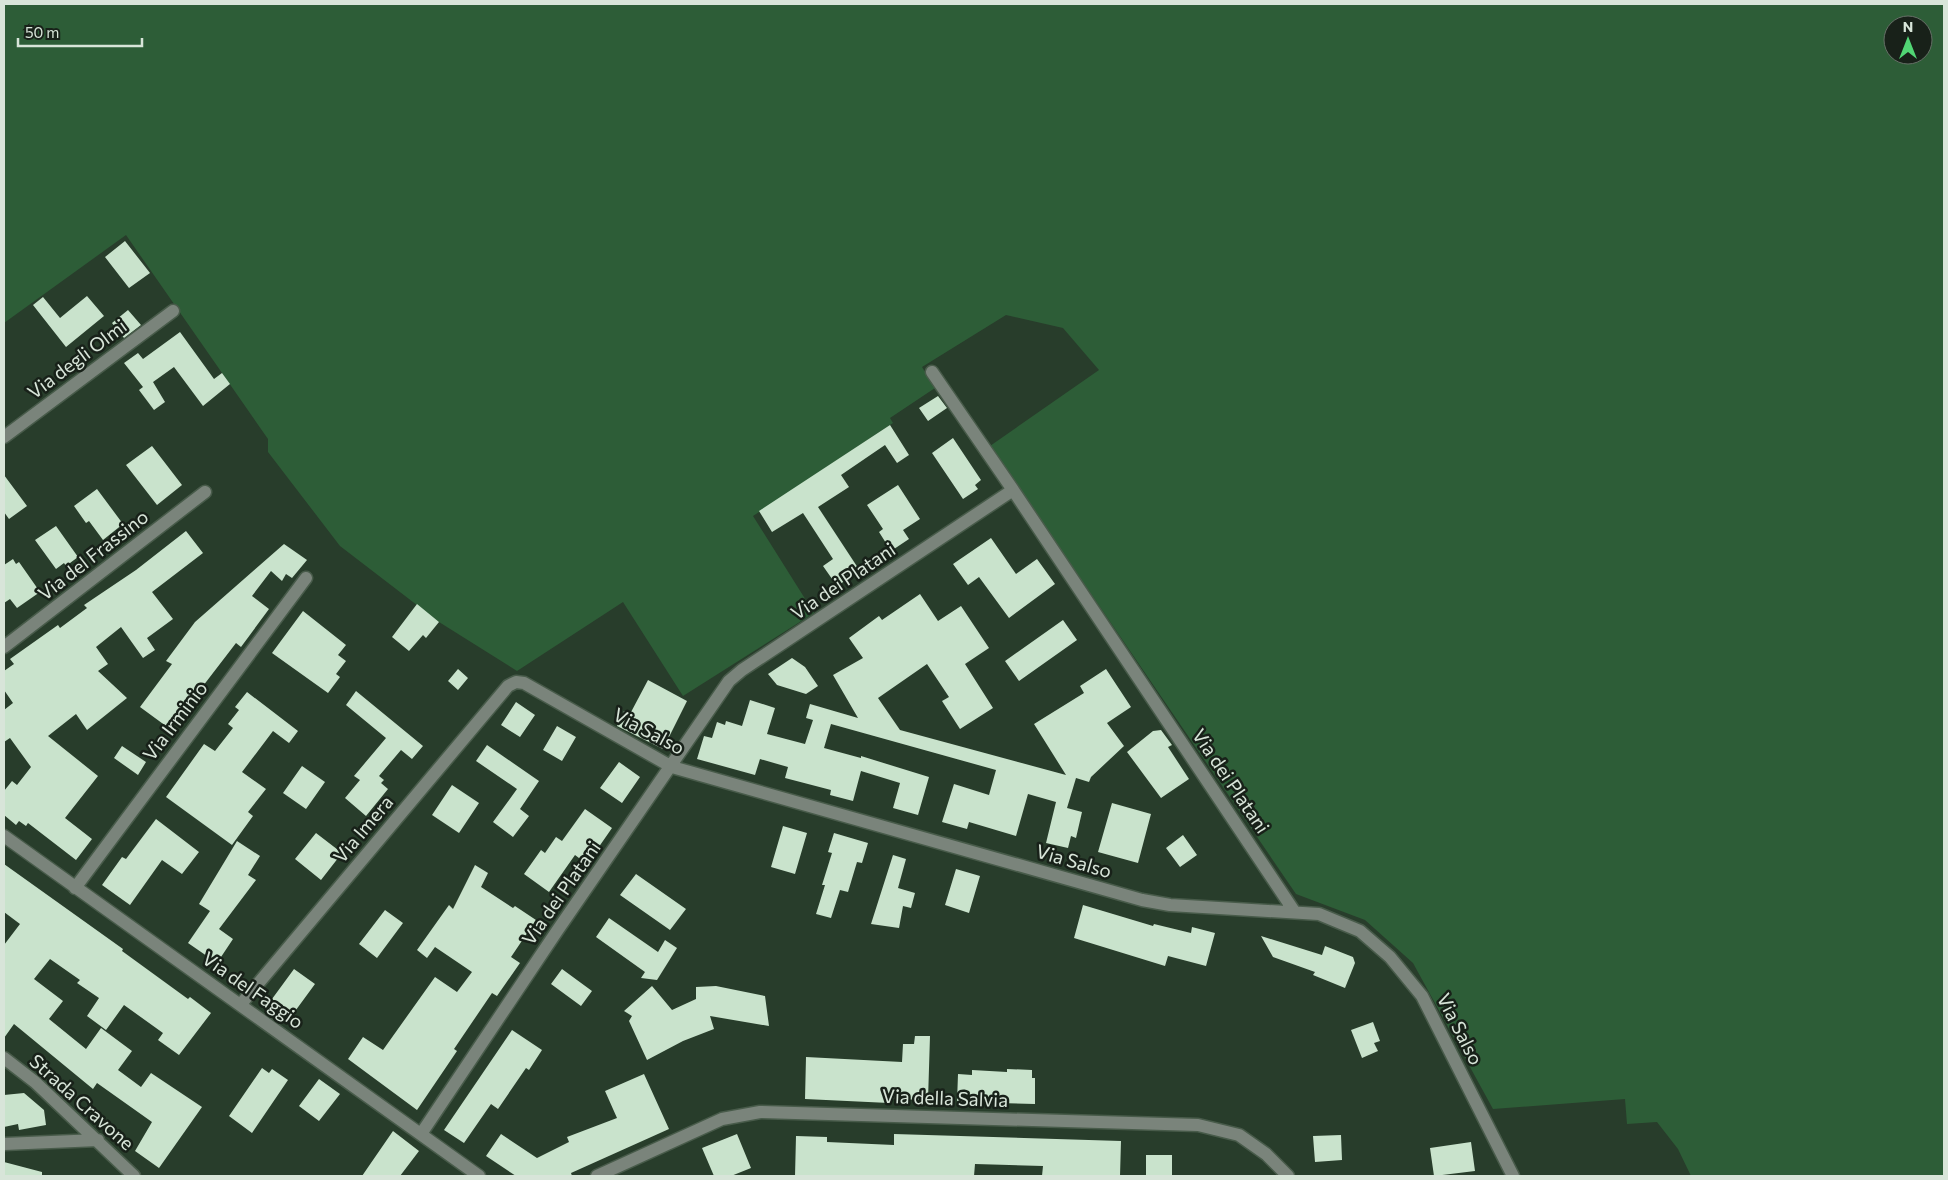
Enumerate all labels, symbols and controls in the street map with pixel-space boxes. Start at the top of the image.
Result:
scale bar [18,15,141,47]
north arrow [1883,15,1933,65]
text: N [1903,18,1913,35]
text: 50 m [25,23,59,41]
street label: Via degli Olmi [23,314,131,403]
street label: Via del Frassino [33,505,152,605]
street label: Via dei Platani [786,537,899,624]
street label: Via Irminio [137,677,212,765]
street label: Via Salso [610,702,689,759]
street label: Via dei Platani [1188,724,1275,837]
street label: Via Imera [328,790,397,867]
street label: Via dei Platani [516,836,605,949]
street label: Via Salso [1034,839,1115,882]
street label: Via del Faggio [198,946,308,1033]
street label: Via Salso [1433,989,1488,1068]
street label: Strada Cravone [25,1049,139,1154]
street label: Via della Salvia [882,1084,1008,1111]

